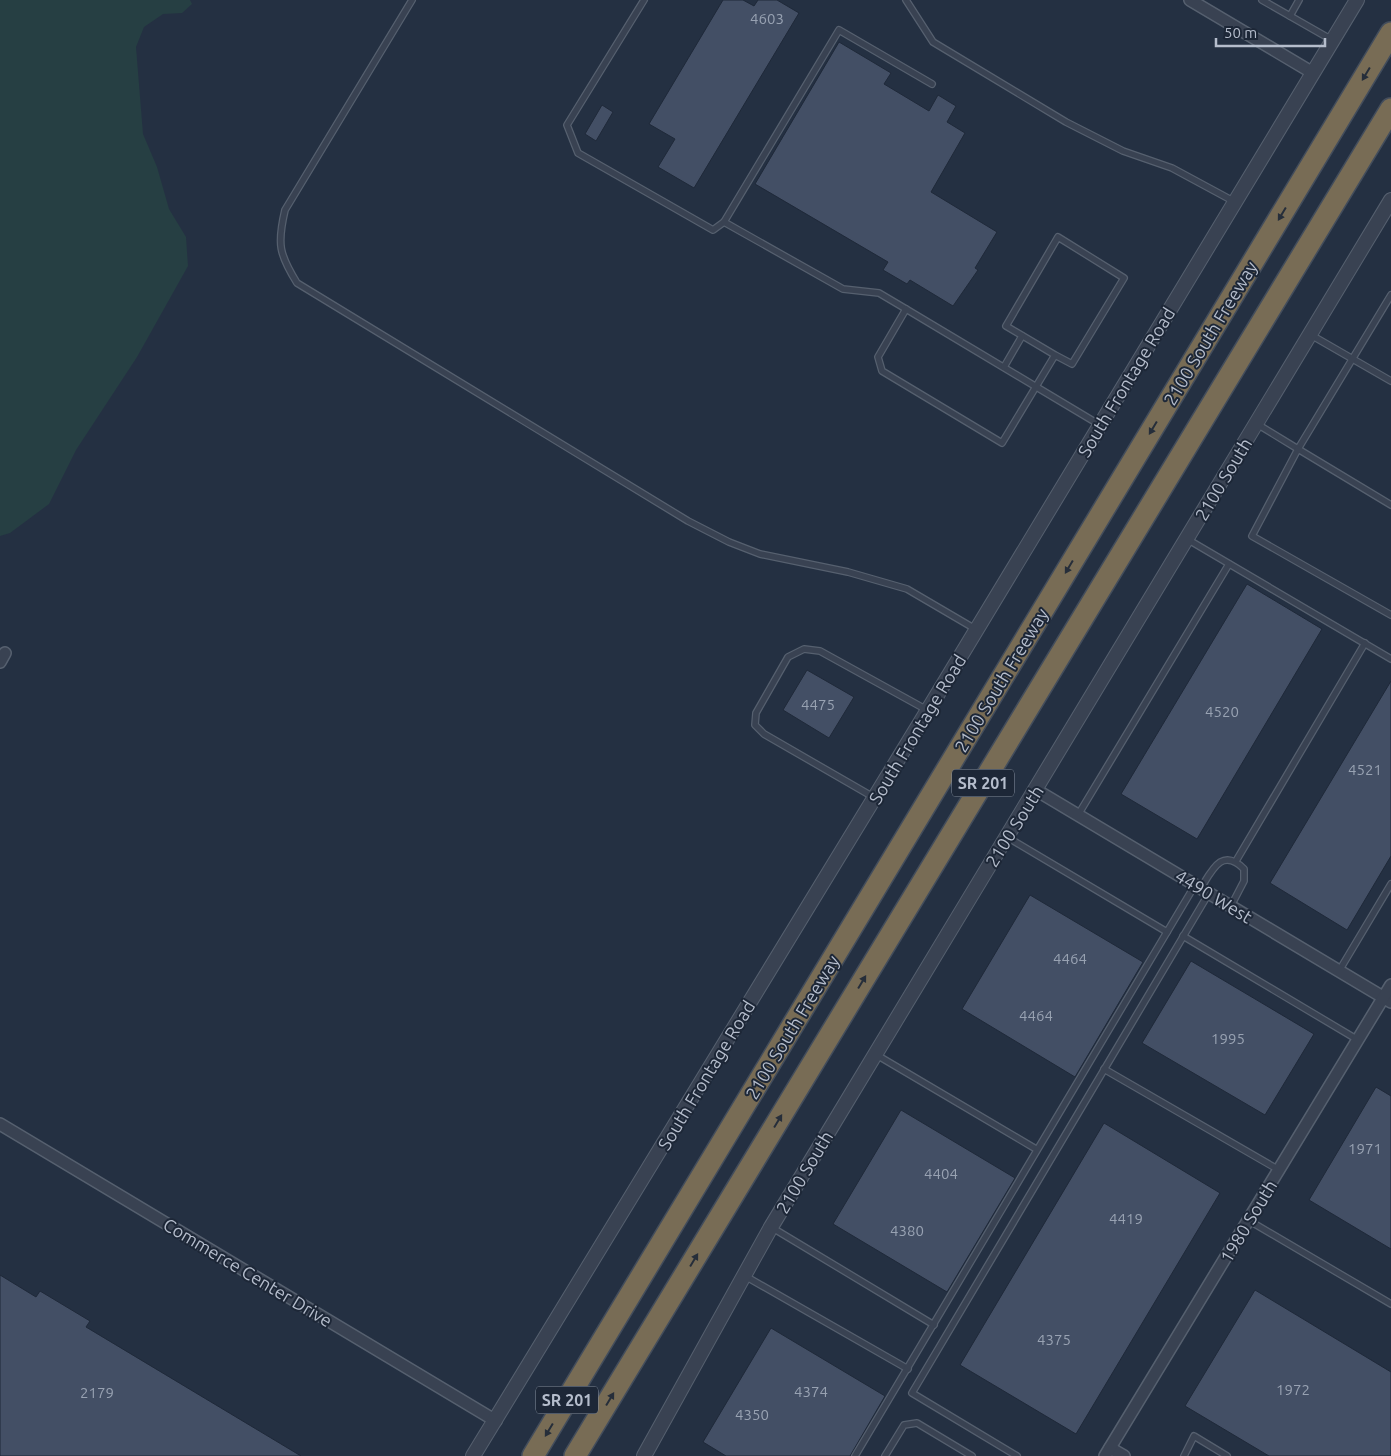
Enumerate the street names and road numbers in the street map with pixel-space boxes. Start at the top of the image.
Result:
street label: 2100 South Freeway [1159,257,1261,409]
street label: South Frontage Road [1073,304,1179,460]
street label: 2100 South [1191,434,1255,524]
street label: 2100 South Freeway [950,604,1052,756]
street label: South Frontage Road [864,651,970,807]
road number: SR 201 [952,770,1014,796]
street label: 2100 South [981,782,1047,870]
street label: 4490 West [1172,865,1256,927]
street label: 2100 South Freeway [741,951,843,1103]
street label: South Frontage Road [653,997,759,1153]
street label: 2100 South [772,1127,836,1217]
street label: 1980 South [1216,1176,1280,1266]
street label: Commerce Center Drive [160,1214,336,1330]
road number: SR 201 [536,1386,598,1414]

